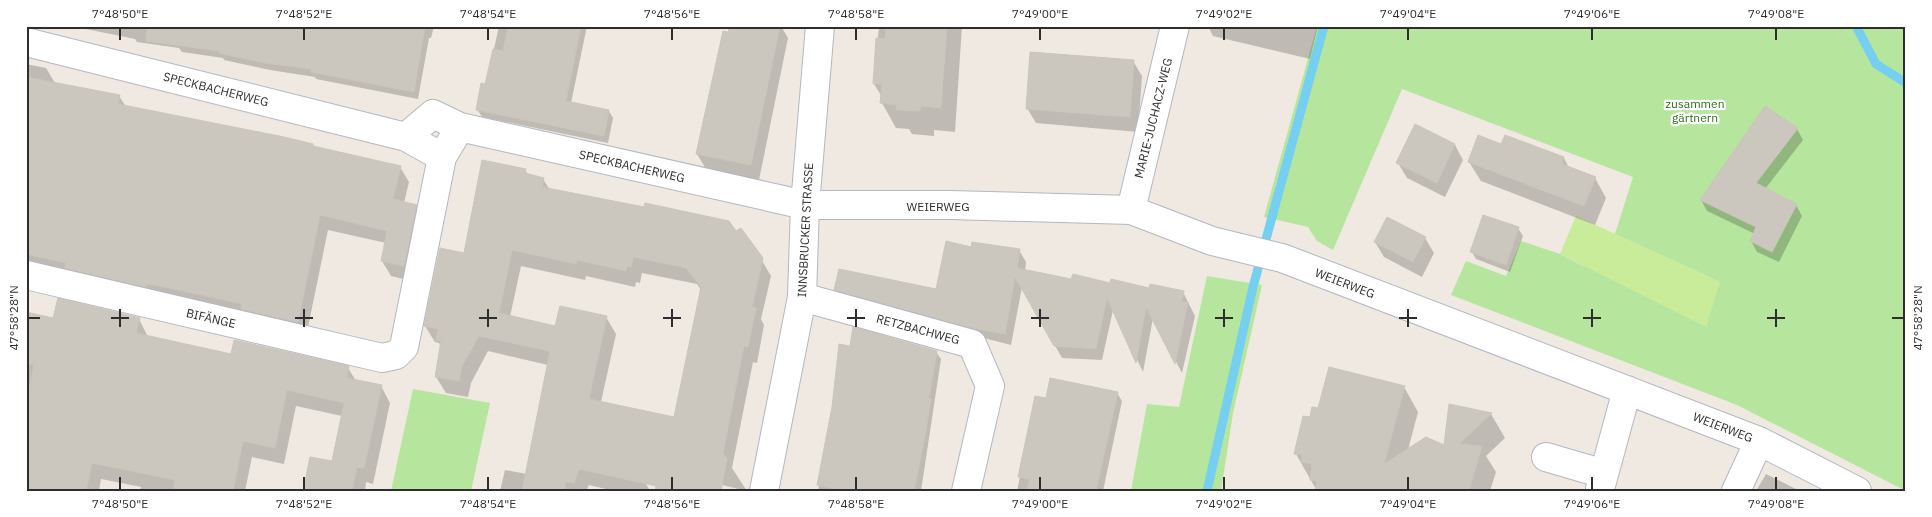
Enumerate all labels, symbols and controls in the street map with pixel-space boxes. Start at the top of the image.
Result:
text: 7°48'50"E [92,6,148,21]
text: 7°48'52"E [276,6,332,21]
text: 7°48'54"E [460,6,516,21]
text: 7°48'56"E [644,6,700,21]
text: 7°48'58"E [828,6,884,21]
text: 7°49'00"E [1012,6,1068,21]
text: 7°49'02"E [1196,6,1252,21]
text: 7°49'04"E [1380,6,1436,21]
text: 7°49'06"E [1564,6,1620,21]
text: 7°49'08"E [1748,6,1804,21]
street label: MARIE-JUCHACZ-WEG [1131,56,1175,180]
street label: SPECKBACHERWEG [162,69,270,109]
park label: zusammen gärtnern [1666,96,1725,125]
street label: SPECKBACHERWEG [578,147,686,185]
street label: INNSBRUCKER STRASSE [794,162,816,298]
street label: WEIERWEG [906,199,970,214]
street label: WEIERWEG [1313,265,1377,301]
text: 47°58'28"N [6,285,21,351]
text: 47°58'28"N [1910,285,1925,351]
street label: BIFÄNGE [185,305,237,331]
street label: RETZBACHWEG [875,311,961,347]
street label: WEIERWEG [1691,409,1755,445]
text: 7°48'50"E [92,496,148,511]
text: 7°48'52"E [276,496,332,511]
text: 7°48'54"E [460,496,516,511]
text: 7°48'56"E [644,496,700,511]
text: 7°48'58"E [828,496,884,511]
text: 7°49'00"E [1012,496,1068,511]
text: 7°49'02"E [1196,496,1252,511]
text: 7°49'04"E [1380,496,1436,511]
text: 7°49'06"E [1564,496,1620,511]
text: 7°49'08"E [1748,496,1804,511]

